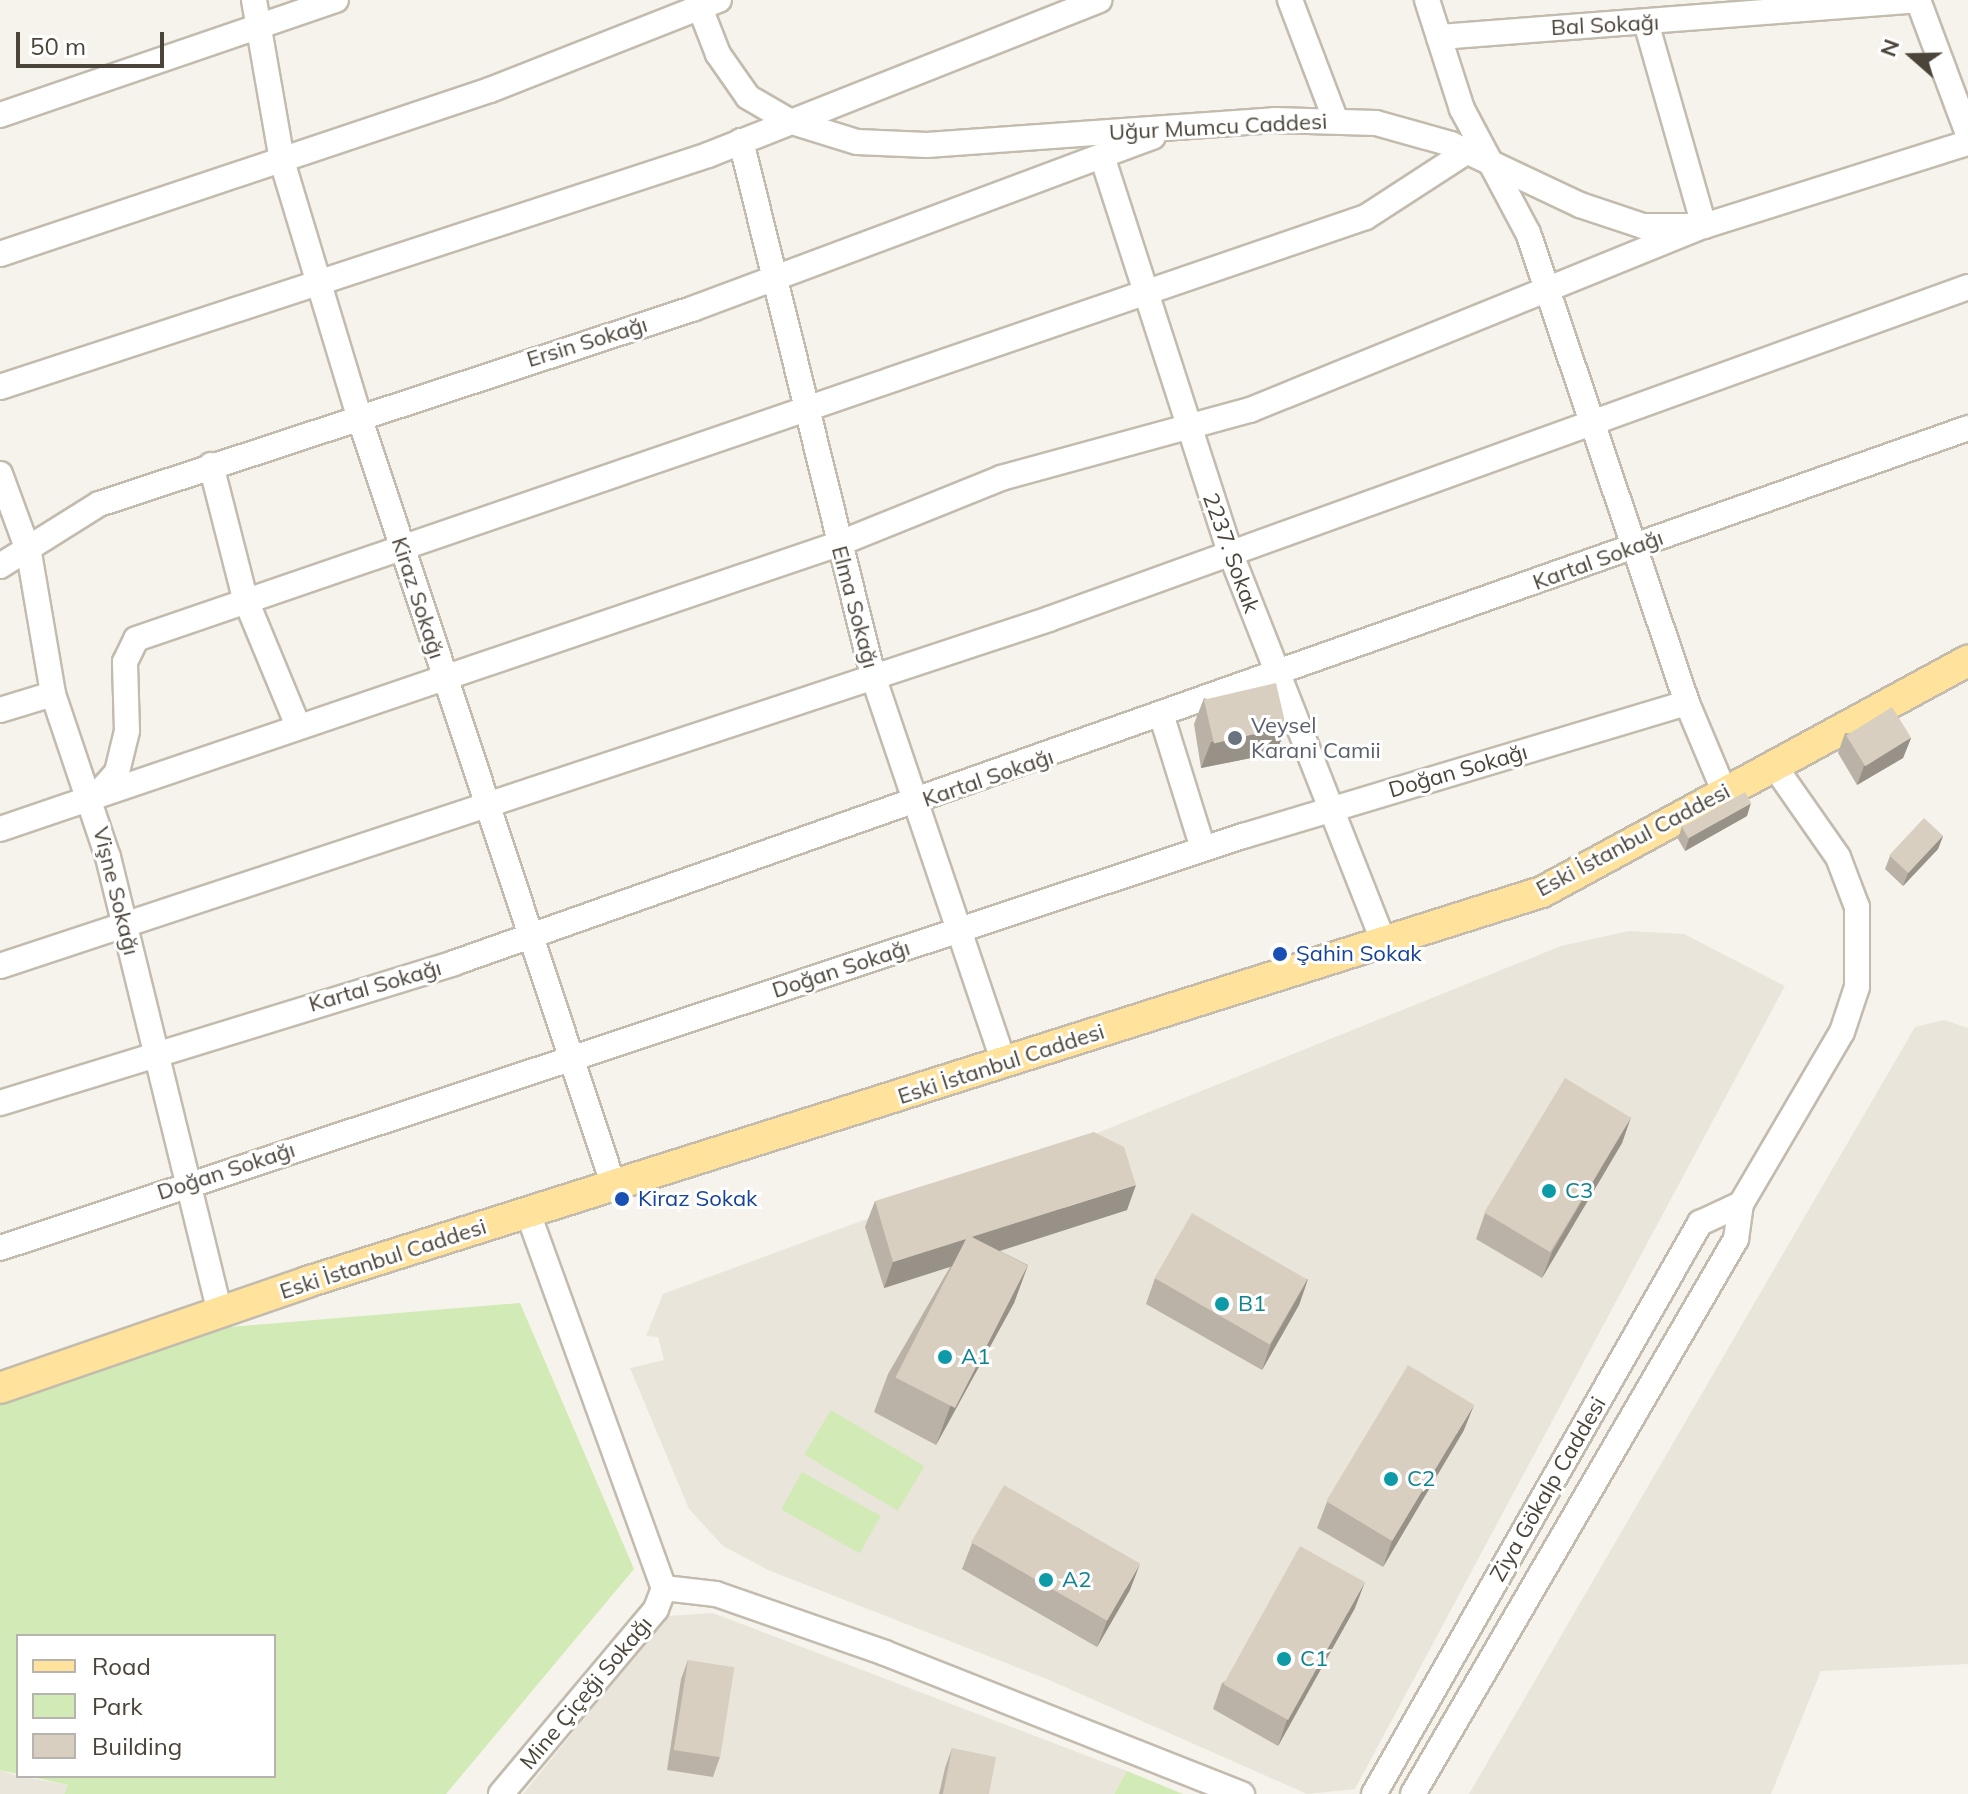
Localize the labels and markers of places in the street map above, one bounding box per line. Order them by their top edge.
place label: Veysel Karani Camii [1251,712,1381,764]
marker: Veysel Karani Camii [1226,729,1244,747]
place label: Şahin Sokak [1296,941,1422,967]
marker: Şahin Sokak [1271,945,1289,963]
place label: C3 [1565,1178,1593,1204]
marker: C3 [1540,1182,1558,1200]
place label: Kiraz Sokak [638,1186,757,1212]
marker: Kiraz Sokak [613,1190,631,1208]
place label: B1 [1238,1291,1266,1317]
marker: B1 [1213,1295,1231,1313]
place label: A1 [961,1344,990,1370]
marker: A1 [936,1348,954,1366]
place label: C2 [1407,1466,1435,1492]
marker: C2 [1382,1470,1400,1488]
place label: A2 [1062,1567,1091,1593]
marker: A2 [1037,1571,1055,1589]
place label: C1 [1300,1646,1328,1672]
marker: C1 [1275,1650,1293,1668]

